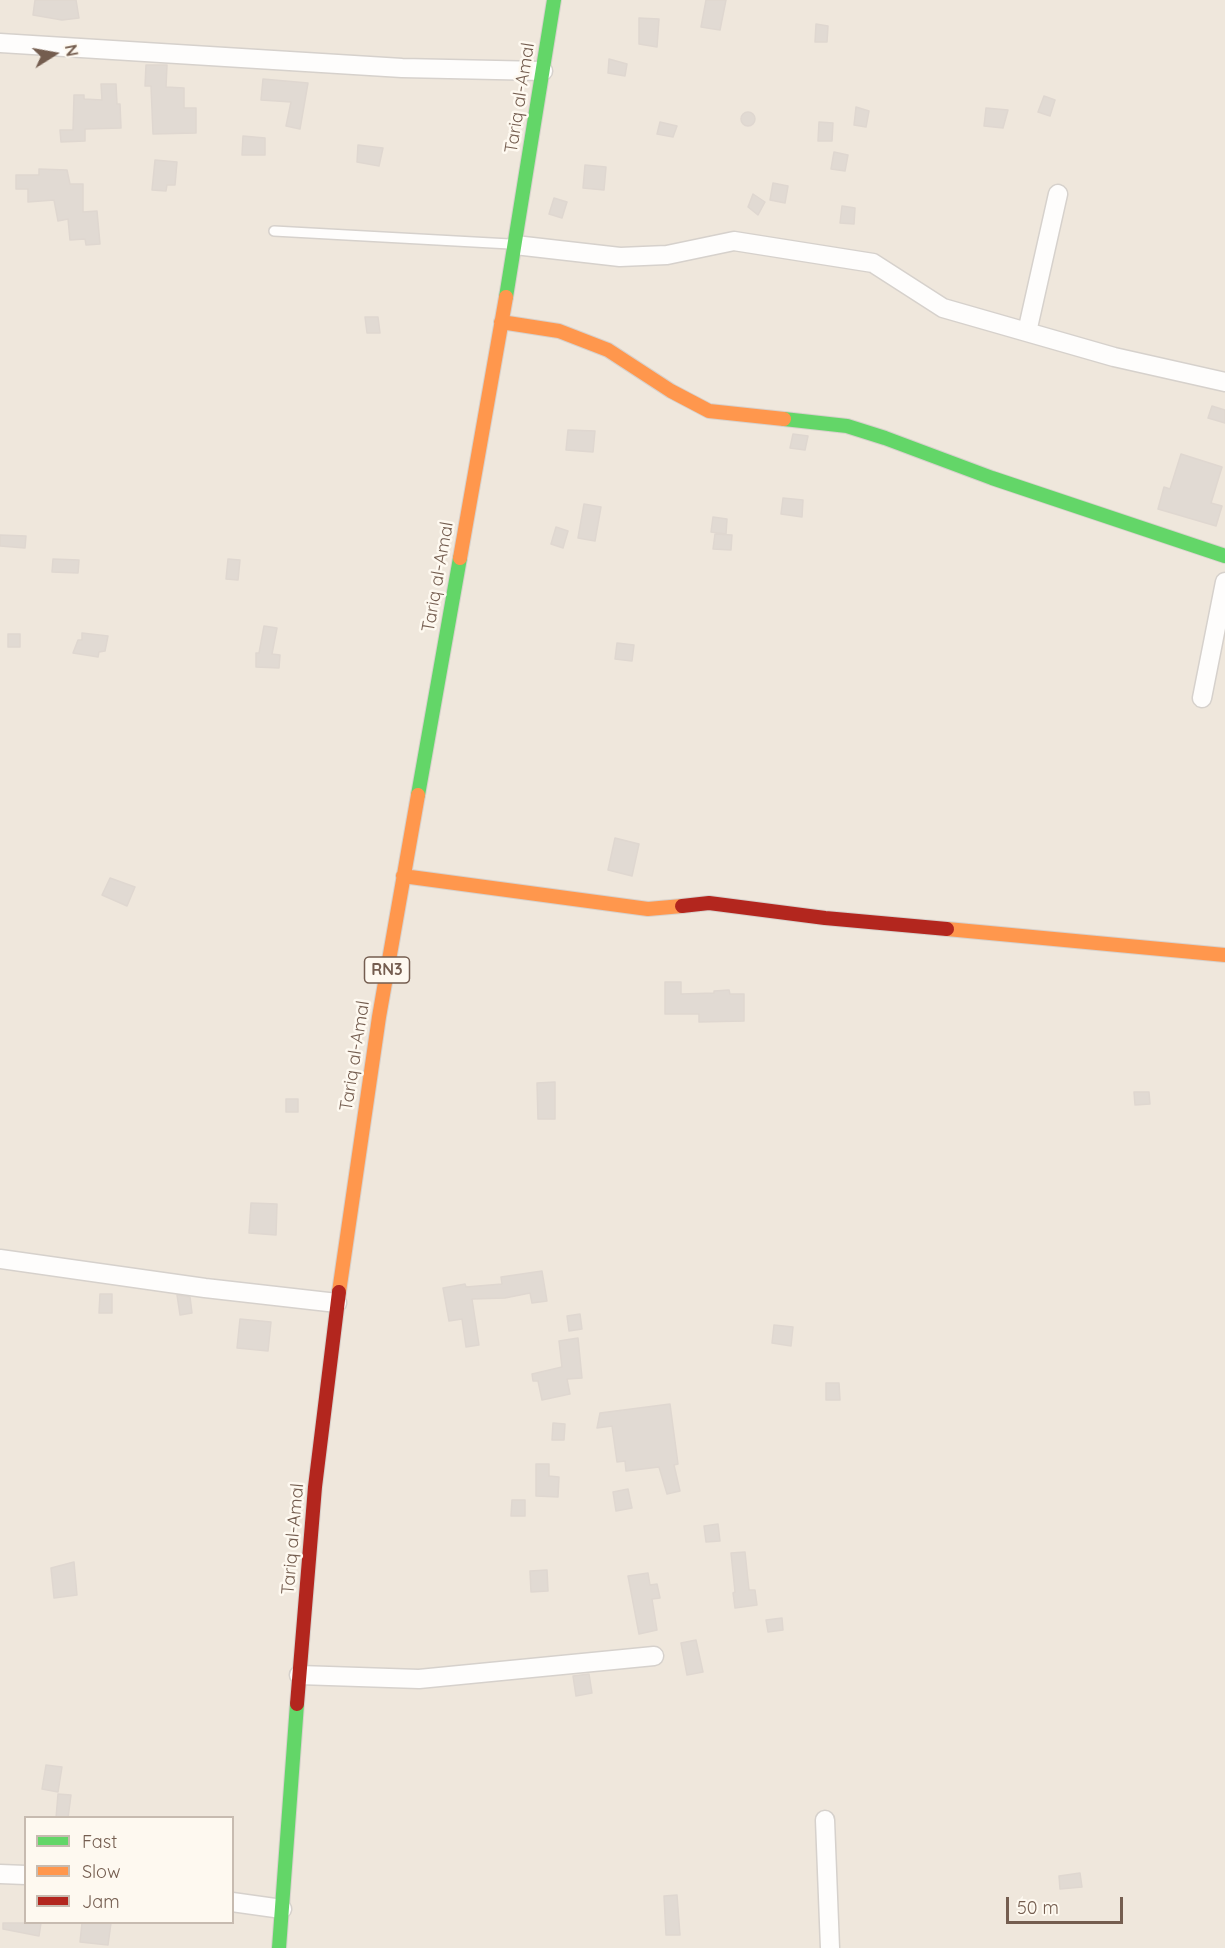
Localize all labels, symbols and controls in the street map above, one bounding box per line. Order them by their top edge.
north arrow [24,24,84,84]
street label: Tariq al-Amal [501,41,539,155]
text: N [61,43,83,58]
street label: Tariq al-Amal [418,520,458,634]
road number: RN3 [364,957,410,983]
street label: Tariq al-Amal [336,999,374,1113]
street label: Tariq al-Amal [277,1482,309,1596]
legend [24,1816,234,1924]
text: Fast [82,1830,117,1853]
text: Slow [82,1860,120,1883]
scale bar [1009,1885,1126,1923]
text: Jam [82,1890,120,1913]
text: 50 m [1017,1896,1059,1919]

